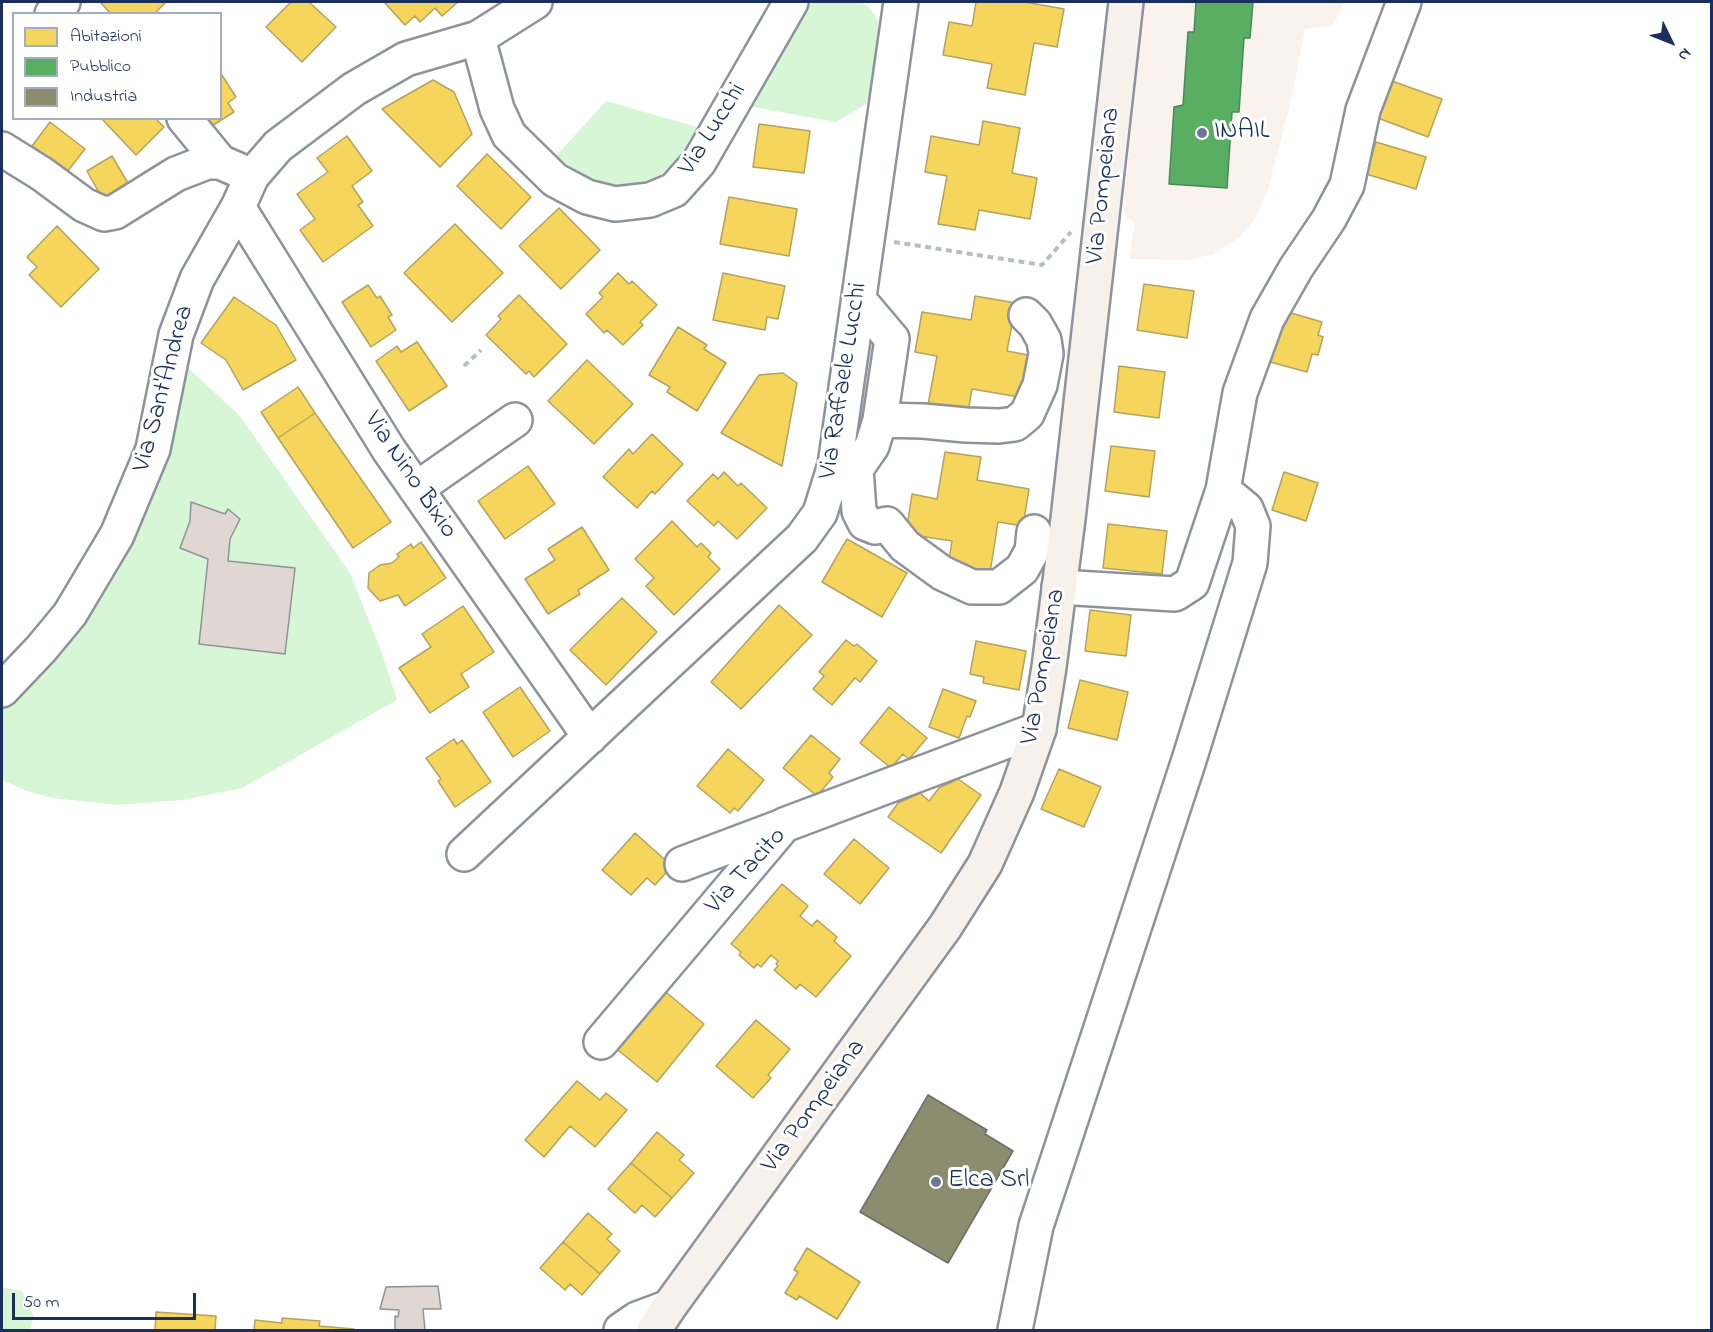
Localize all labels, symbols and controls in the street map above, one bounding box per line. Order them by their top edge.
legend [12,12,222,120]
north arrow [1641,12,1701,72]
text: Abitazioni [70,24,142,50]
text: N [1672,42,1697,66]
text: Pubblico [70,54,131,80]
street label: Via Lucchi [673,78,755,182]
text: Industria [70,84,137,110]
street label: Via Pompeiana [1081,106,1129,266]
place label: INAIL [1214,117,1269,149]
marker: INAIL [1195,126,1209,140]
street label: Via Raffaele Lucchi [814,281,876,481]
street label: Via Sant'Andrea [128,302,202,476]
street label: Via Nino Bixio [355,407,463,545]
street label: Via Pompeiana [1016,587,1074,747]
street label: Via Tacito [700,822,794,922]
street label: Via Pompeiana [756,1034,874,1180]
place label: Elca Srl [948,1166,1029,1198]
marker: Elca Srl [929,1175,943,1189]
scale bar [15,1281,200,1319]
text: 50 m [23,1290,60,1316]

